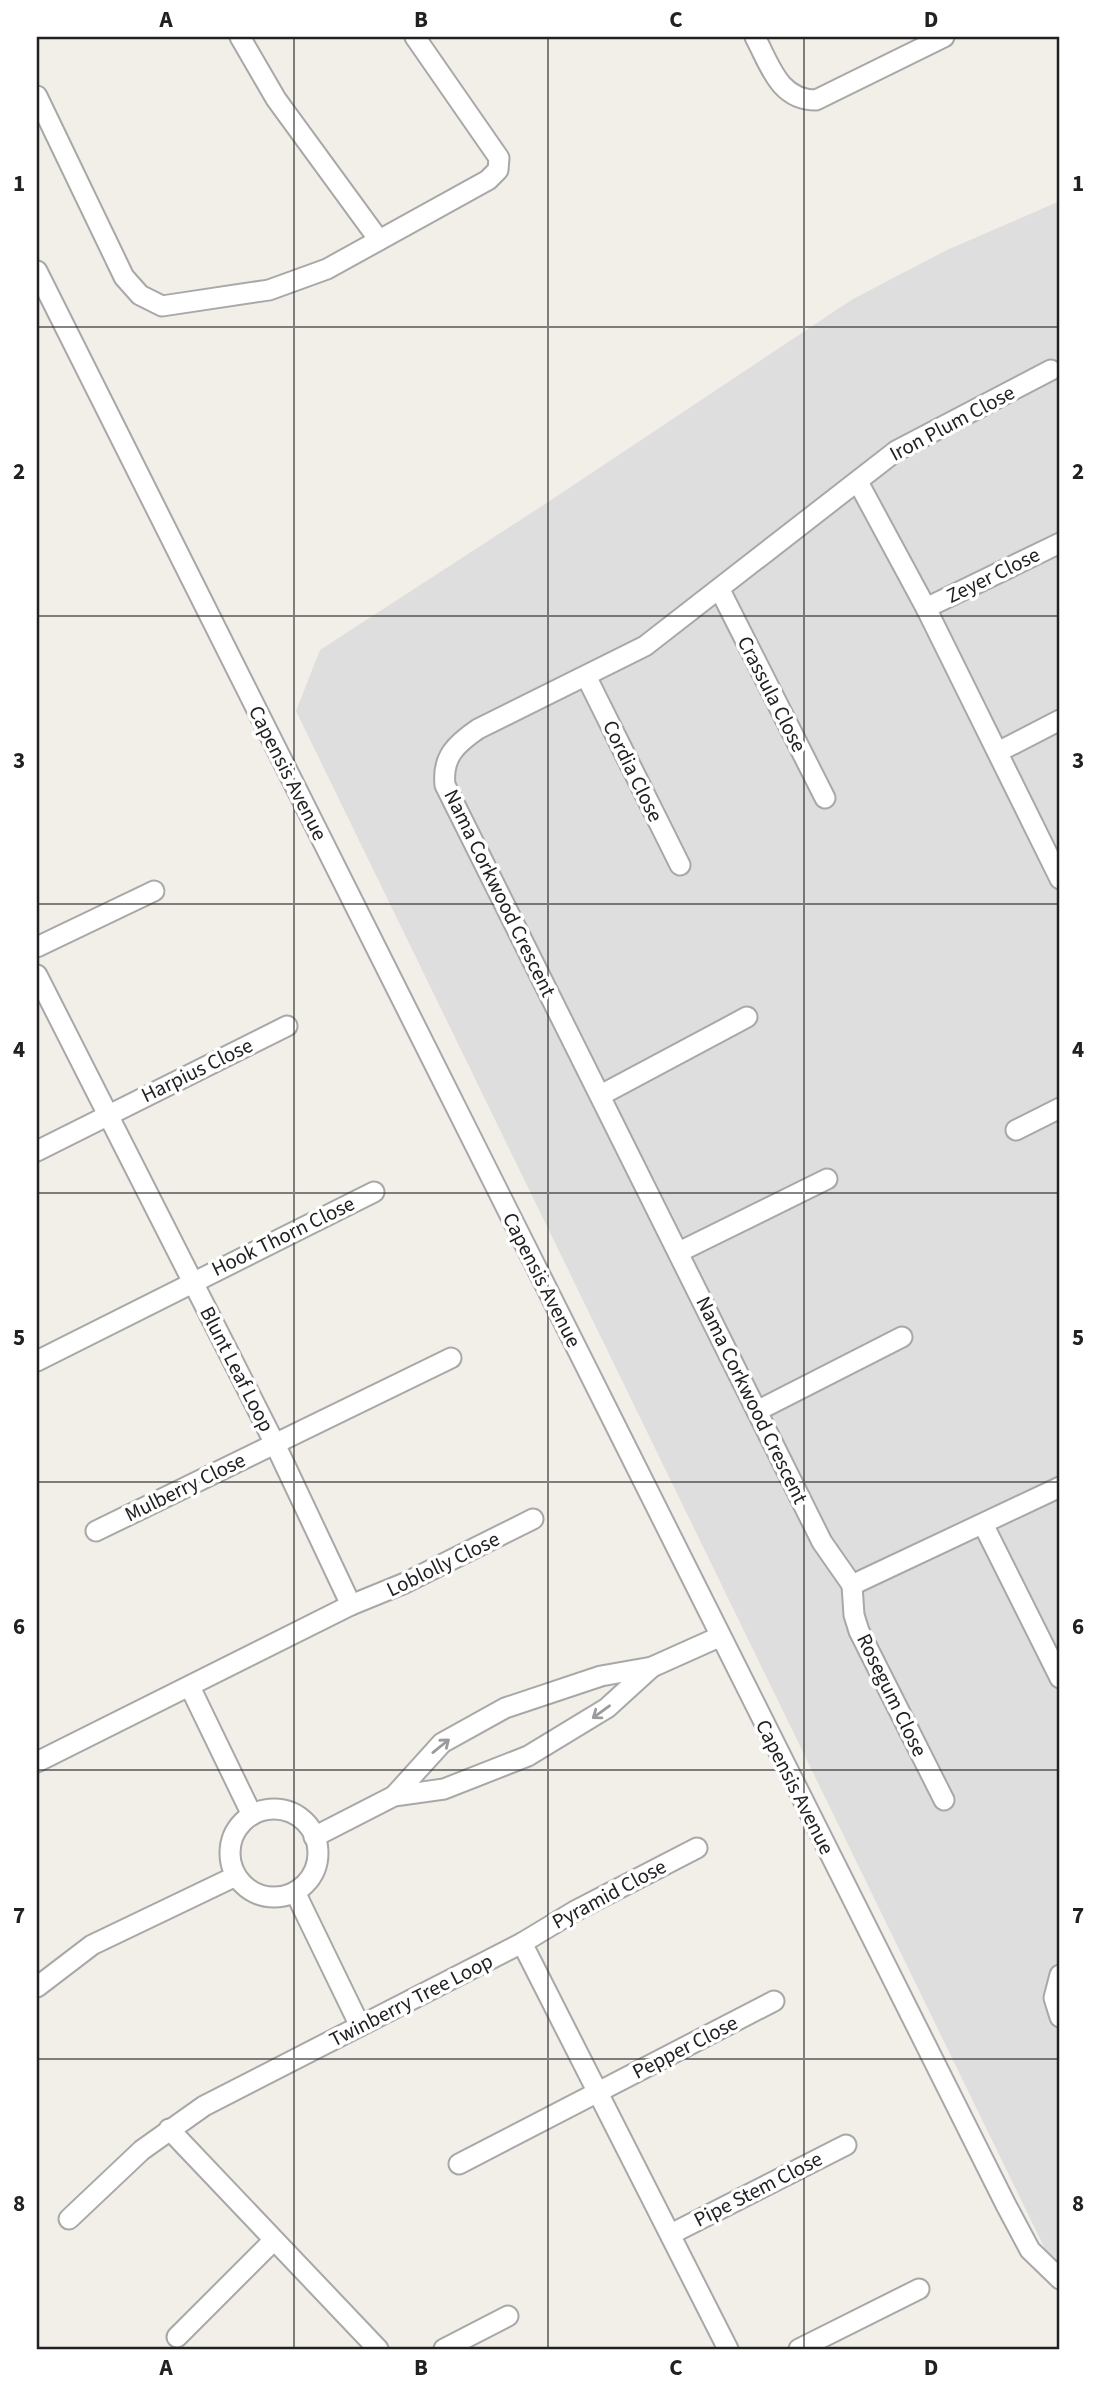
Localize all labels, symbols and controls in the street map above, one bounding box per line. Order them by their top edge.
text: A [158,3,173,36]
text: B [414,3,428,36]
text: C [669,3,683,36]
text: D [924,3,938,36]
text: 1 [13,167,25,200]
text: 1 [1072,167,1084,200]
street label: Iron Plum Close [884,377,1020,469]
text: 2 [13,455,25,488]
text: 2 [1072,455,1084,488]
street label: Zeyer Close [941,539,1045,611]
street label: Crassula Close [730,631,814,757]
street label: Capensis Avenue [241,700,335,846]
street label: Cordia Close [595,715,671,827]
text: 3 [13,744,25,777]
text: 3 [1072,744,1084,777]
street label: Nama Corkwood Crescent [437,784,563,1002]
street label: Harpius Close [136,1030,258,1110]
text: 4 [13,1033,25,1066]
text: 4 [1072,1033,1084,1066]
street label: Hook Thorn Close [206,1188,360,1284]
street label: Capensis Avenue [495,1207,589,1353]
street label: Nama Corkwood Crescent [689,1291,815,1509]
street label: Blunt Leaf Loop [192,1301,282,1437]
text: 5 [13,1321,25,1354]
text: 5 [1072,1321,1084,1354]
street label: Mulberry Close [120,1445,250,1529]
street label: Loblolly Close [381,1524,505,1604]
text: 6 [13,1610,25,1643]
text: 6 [1072,1610,1084,1643]
street label: Rosegum Close [849,1628,935,1762]
one-way arrow [592,1705,611,1719]
street label: Capensis Avenue [748,1714,842,1860]
one-way arrow [431,1738,449,1754]
street label: Pyramid Close [547,1851,671,1937]
text: 7 [13,1899,25,1932]
text: 7 [1072,1899,1084,1932]
street label: Twinberry Tree Loop [324,1946,498,2054]
street label: Pepper Close [627,2008,743,2086]
street label: Pipe Stem Close [688,2144,828,2234]
text: 8 [13,2187,25,2220]
text: 8 [1072,2187,1084,2220]
text: A [158,2351,173,2384]
text: B [414,2351,428,2384]
text: C [669,2351,683,2384]
text: D [924,2351,938,2384]

